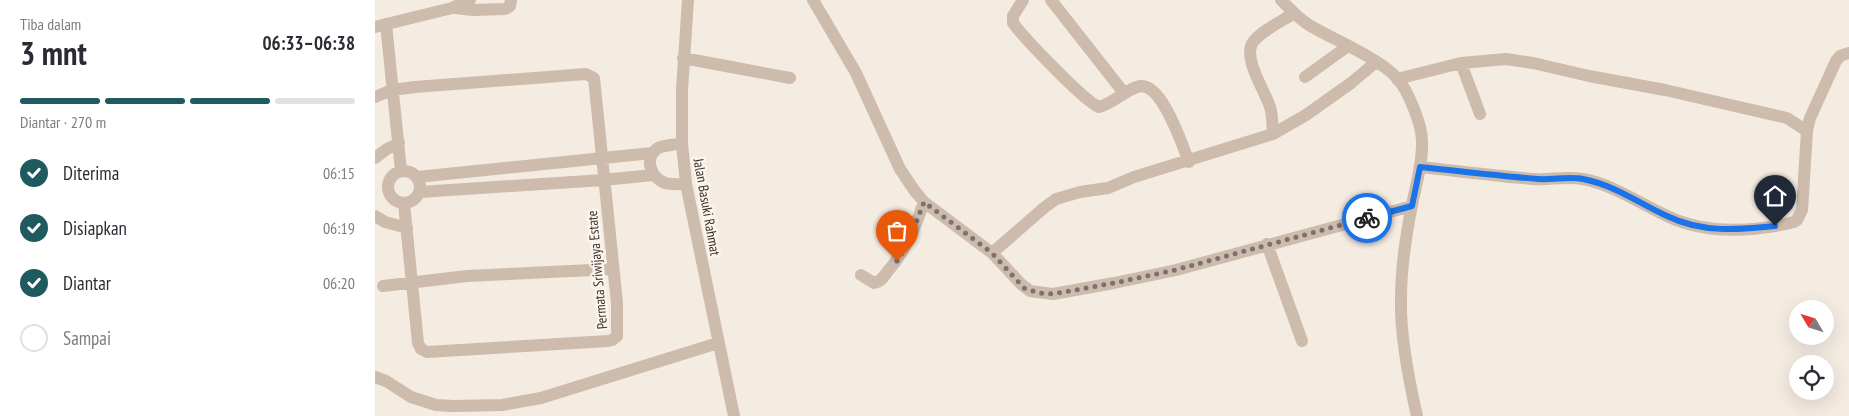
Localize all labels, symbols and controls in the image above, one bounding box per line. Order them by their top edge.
text: Tiba dalam [20,14,81,34]
text: 06:33–06:38 [262,31,355,55]
text: 3 mnt [20,32,87,74]
text: Diantar · 270 m [20,112,106,132]
street label: Jalan Basuki Rahmat [689,156,724,257]
icon: check [20,159,48,187]
text: Diterima [63,161,119,185]
text: 06:15 [323,163,355,183]
pin [1754,175,1796,226]
icon: home [1761,182,1789,210]
courier [1342,193,1392,243]
icon: bike [1353,204,1381,232]
street label: Permata Sriwijaya Estate [583,210,611,330]
pin [876,210,918,261]
icon: check [20,214,48,242]
text: Disiapkan [63,216,127,240]
icon: bag [883,217,911,245]
text: 06:19 [323,218,355,238]
icon: check [20,269,48,297]
text: Diantar [63,271,111,295]
text: 06:20 [323,273,355,293]
north arrow [1789,300,1834,345]
map controls [1789,300,1834,400]
text: Sampai [63,326,111,350]
button: locate [1789,355,1834,400]

